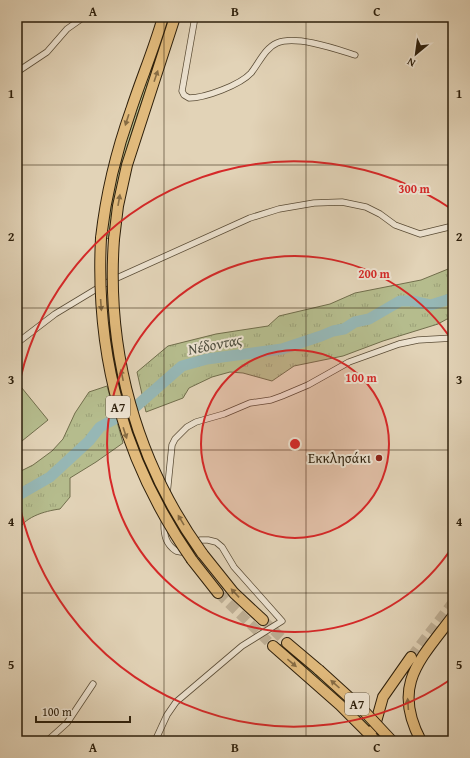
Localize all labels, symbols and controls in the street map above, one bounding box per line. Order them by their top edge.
text: A [89,2,98,21]
text: B [231,2,239,21]
text: C [373,2,381,21]
north arrow [396,34,436,74]
text: N [403,54,418,72]
one-way arrow [153,70,159,82]
text: 1 [8,84,14,103]
text: 1 [456,84,462,103]
one-way arrow [124,114,130,126]
text: 300 m [398,180,431,197]
one-way arrow [116,194,122,206]
text: 2 [8,227,15,246]
text: 2 [456,227,463,246]
text: 200 m [358,265,391,282]
one-way arrow [98,299,104,312]
water label: Νέδoντας [186,328,245,360]
one-way arrow [119,368,125,381]
text: 100 m [345,369,378,386]
text: 3 [8,370,14,389]
text: 3 [456,370,462,389]
road number: Α7 [106,396,130,418]
one-way arrow [123,427,129,439]
centre of rings [288,437,302,451]
place label: Εκκλησάκι [308,448,372,468]
marker: Εκκλησάκι [374,453,384,463]
text: 4 [8,512,15,531]
text: 4 [456,512,463,531]
one-way arrow [177,514,184,526]
one-way arrow [230,588,240,598]
text: 5 [8,655,15,674]
text: 5 [456,655,463,674]
one-way arrow [286,658,297,667]
one-way arrow [330,680,339,689]
road number: Α7 [345,693,369,715]
scale bar [36,698,130,724]
one-way arrow [405,698,412,711]
text: 100 m [42,703,72,720]
text: A [89,738,98,757]
text: B [231,738,239,757]
text: C [373,738,381,757]

